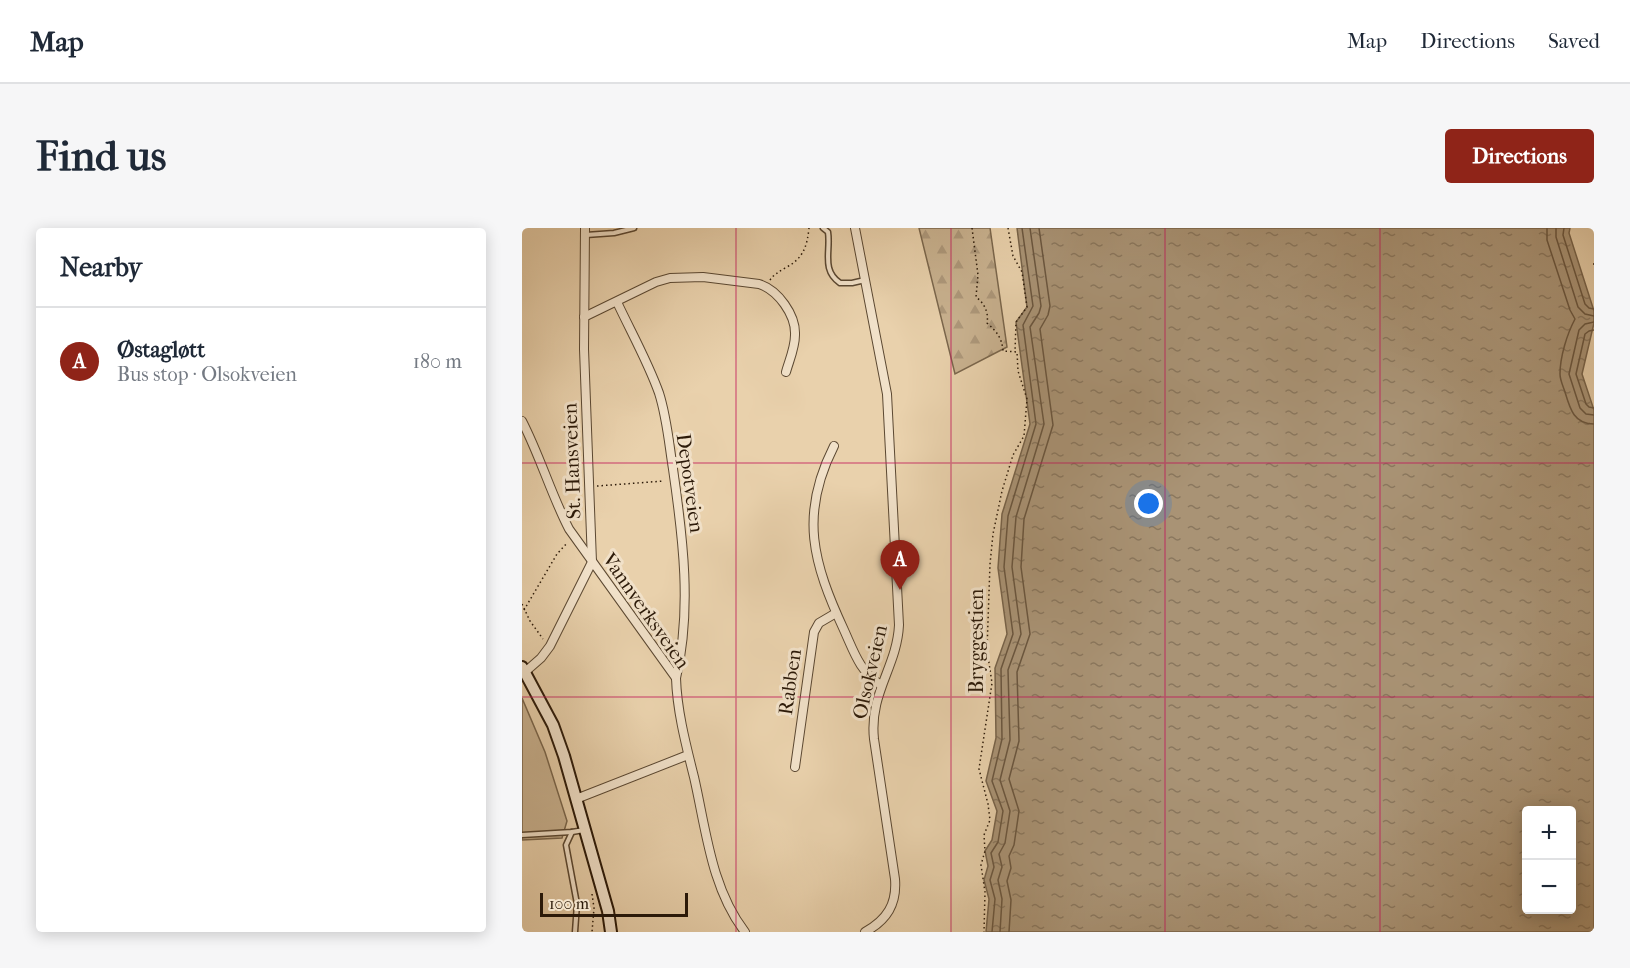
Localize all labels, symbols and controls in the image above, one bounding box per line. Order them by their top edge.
text: Map [30,25,84,58]
text: Map [1347,29,1387,53]
text: Directions [1420,29,1515,53]
text: Saved [1548,29,1600,53]
button: Directions [1445,129,1594,183]
text: Find us [36,132,166,181]
text: Nearby [60,252,142,283]
text: Østagløtt [117,337,205,363]
text: A [73,350,86,373]
text: 180 m [413,350,462,373]
text: Bus stop · Olsokveien [117,363,297,386]
street label: St. Hansveien [558,402,586,520]
street label: Depotveien [672,432,708,534]
your location [1134,489,1163,518]
pin: A [880,540,920,590]
street label: Vannverksveien [597,548,695,674]
street label: Bryggestien [965,588,988,693]
street label: Olsokveien [848,622,892,721]
street label: Rabben [774,647,806,717]
map controls [1522,806,1576,914]
button: + [1522,806,1576,860]
button: − [1522,860,1576,914]
scale bar [540,890,688,918]
text: 100 m [549,894,589,913]

